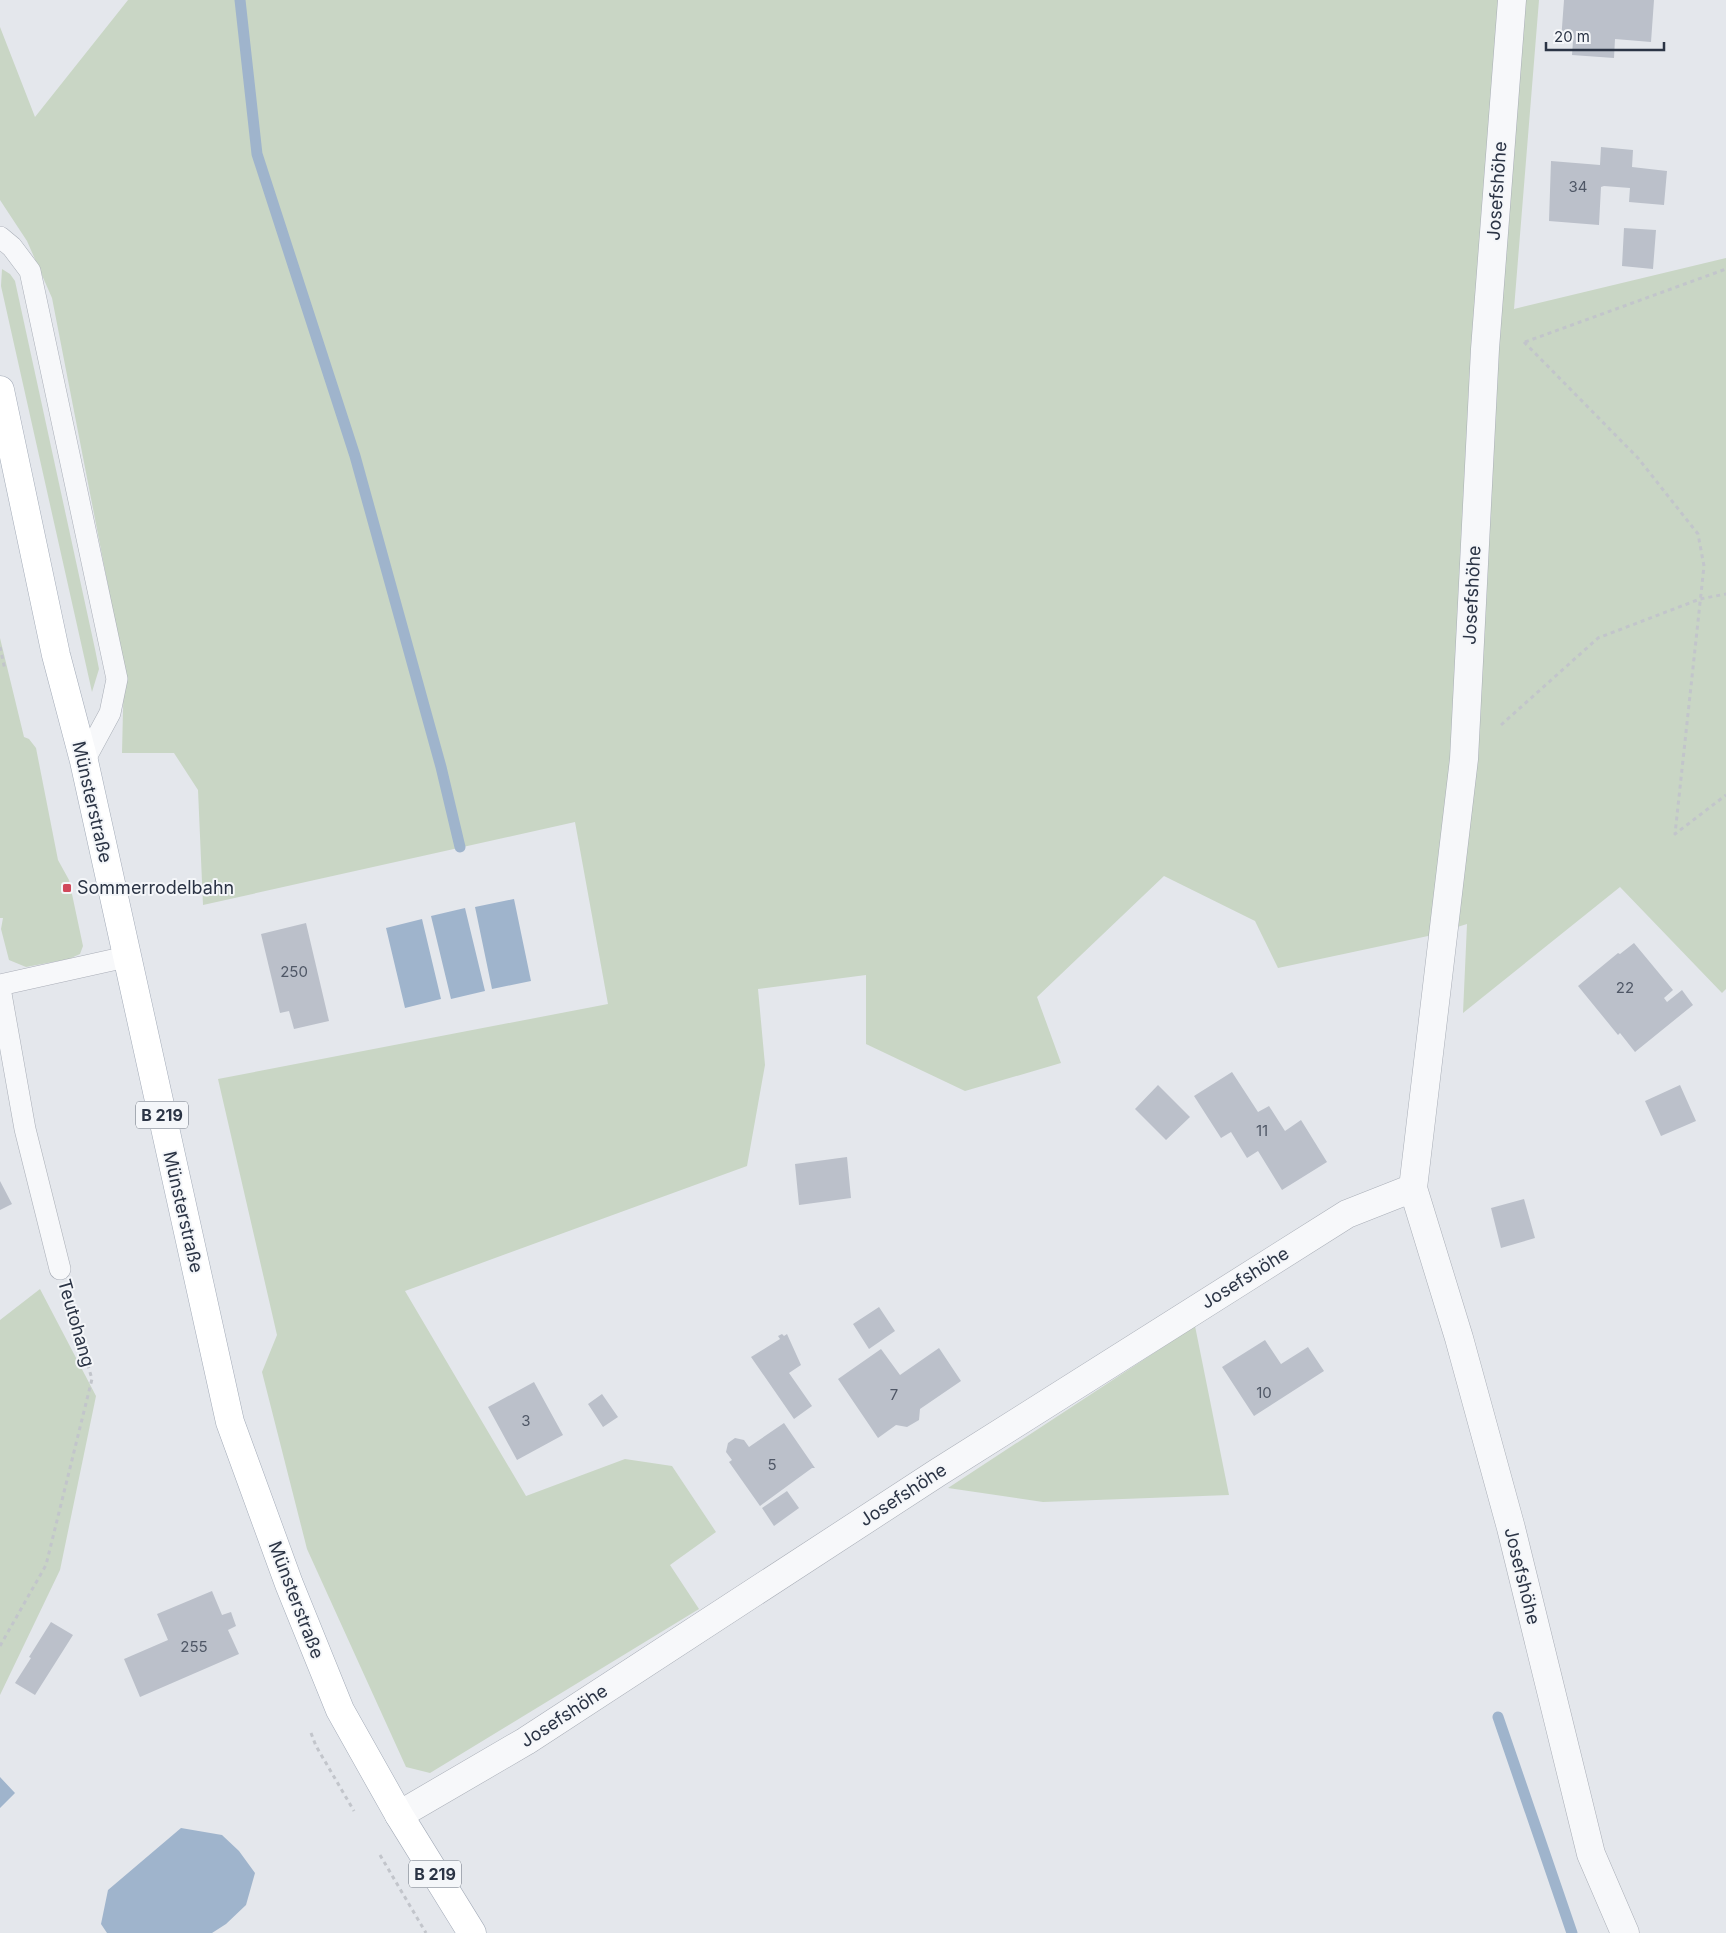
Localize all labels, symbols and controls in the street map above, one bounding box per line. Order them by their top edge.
scale bar [1546,20,1664,52]
text: 20 m [1554,27,1590,46]
street label: Josefshöhe [1483,141,1510,241]
house number: 34 [1569,177,1587,196]
street label: Josefshöhe [1458,545,1485,645]
street label: Münsterstraße [68,739,117,865]
place label: Sommerrodelbahn [77,877,234,898]
marker: Sommerrodelbahn [61,882,73,894]
house number: 250 [280,962,308,981]
house number: 22 [1616,978,1634,997]
road number: B 219 [136,1102,188,1128]
house number: 11 [1256,1121,1268,1140]
street label: Münsterstraße [159,1149,208,1275]
street label: Josefshöhe [1197,1242,1292,1313]
street label: Teutohang [54,1277,99,1369]
house number: 10 [1256,1383,1272,1402]
house number: 7 [890,1385,898,1404]
house number: 3 [521,1411,531,1430]
house number: 5 [767,1455,777,1474]
street label: Josefshöhe [855,1459,950,1530]
street label: Josefshöhe [1500,1525,1545,1627]
street label: Münsterstraße [264,1538,328,1661]
house number: 255 [180,1637,208,1656]
street label: Josefshöhe [516,1680,611,1751]
road number: B 219 [409,1860,461,1888]

